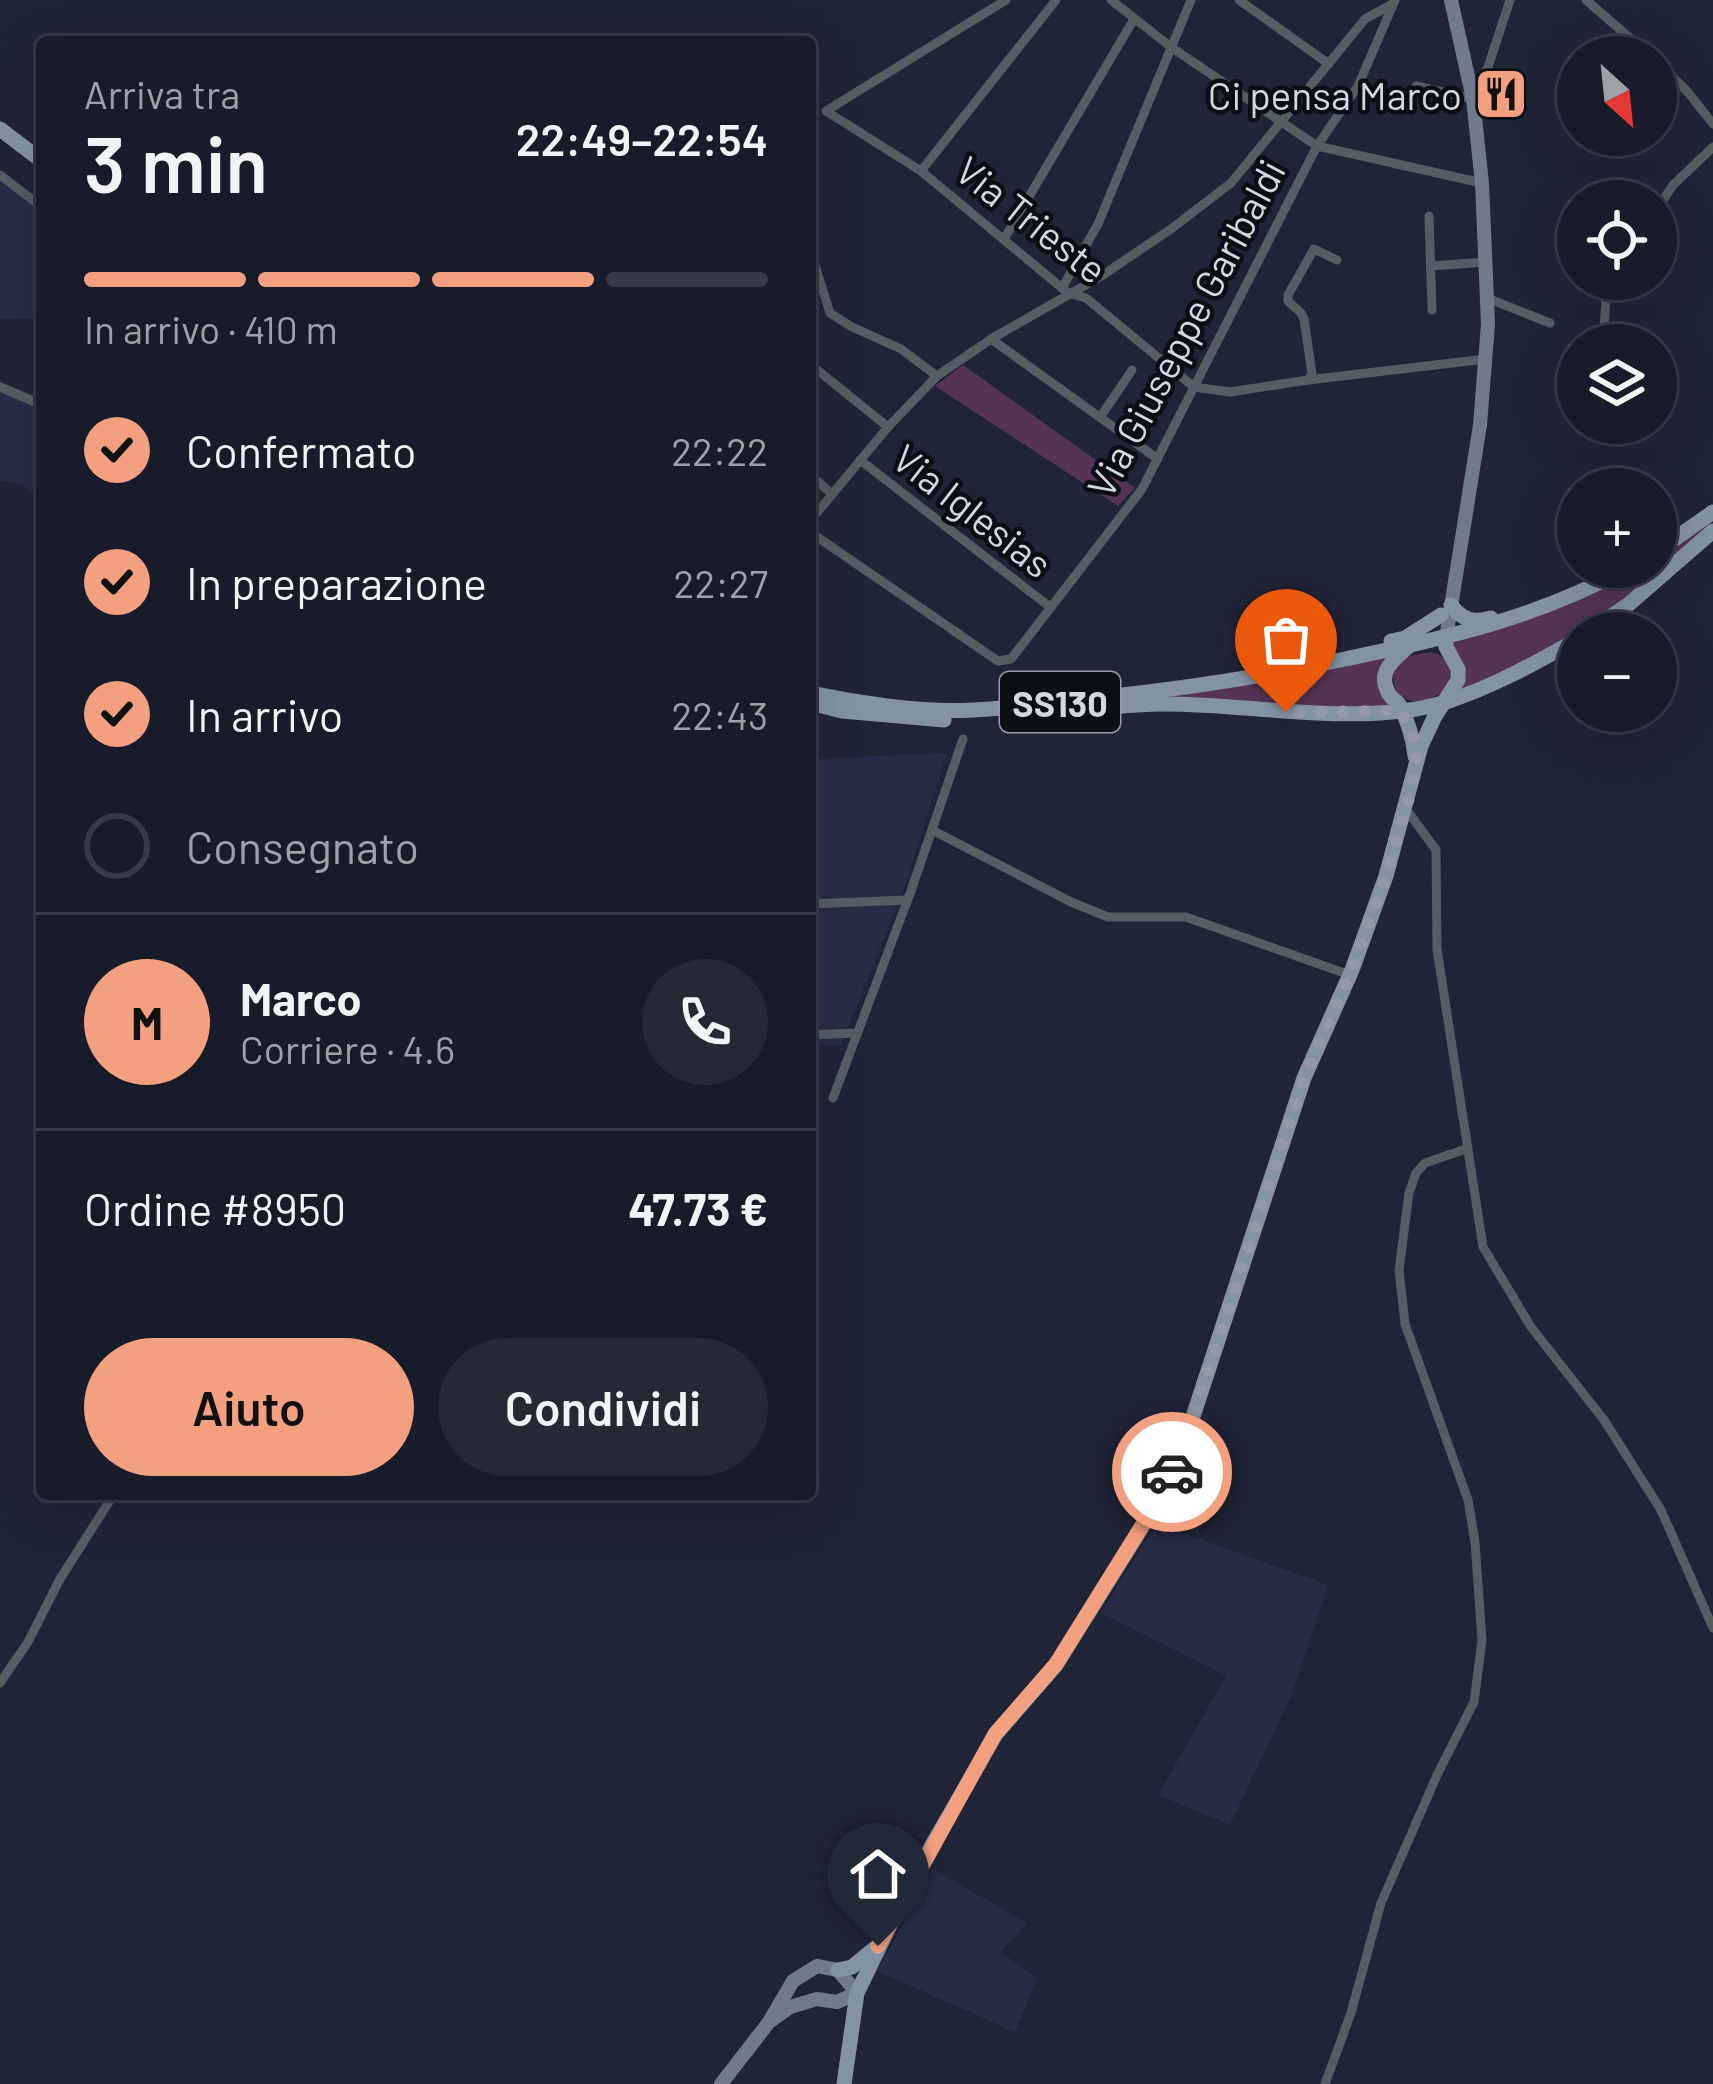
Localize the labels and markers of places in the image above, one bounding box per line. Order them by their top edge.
restaurant icon: Ci pensa Marco [1473,66,1529,122]
place label: Ci pensa Marco [1208,71,1462,118]
pin [1235,589,1337,712]
pin [827,1823,929,1946]

